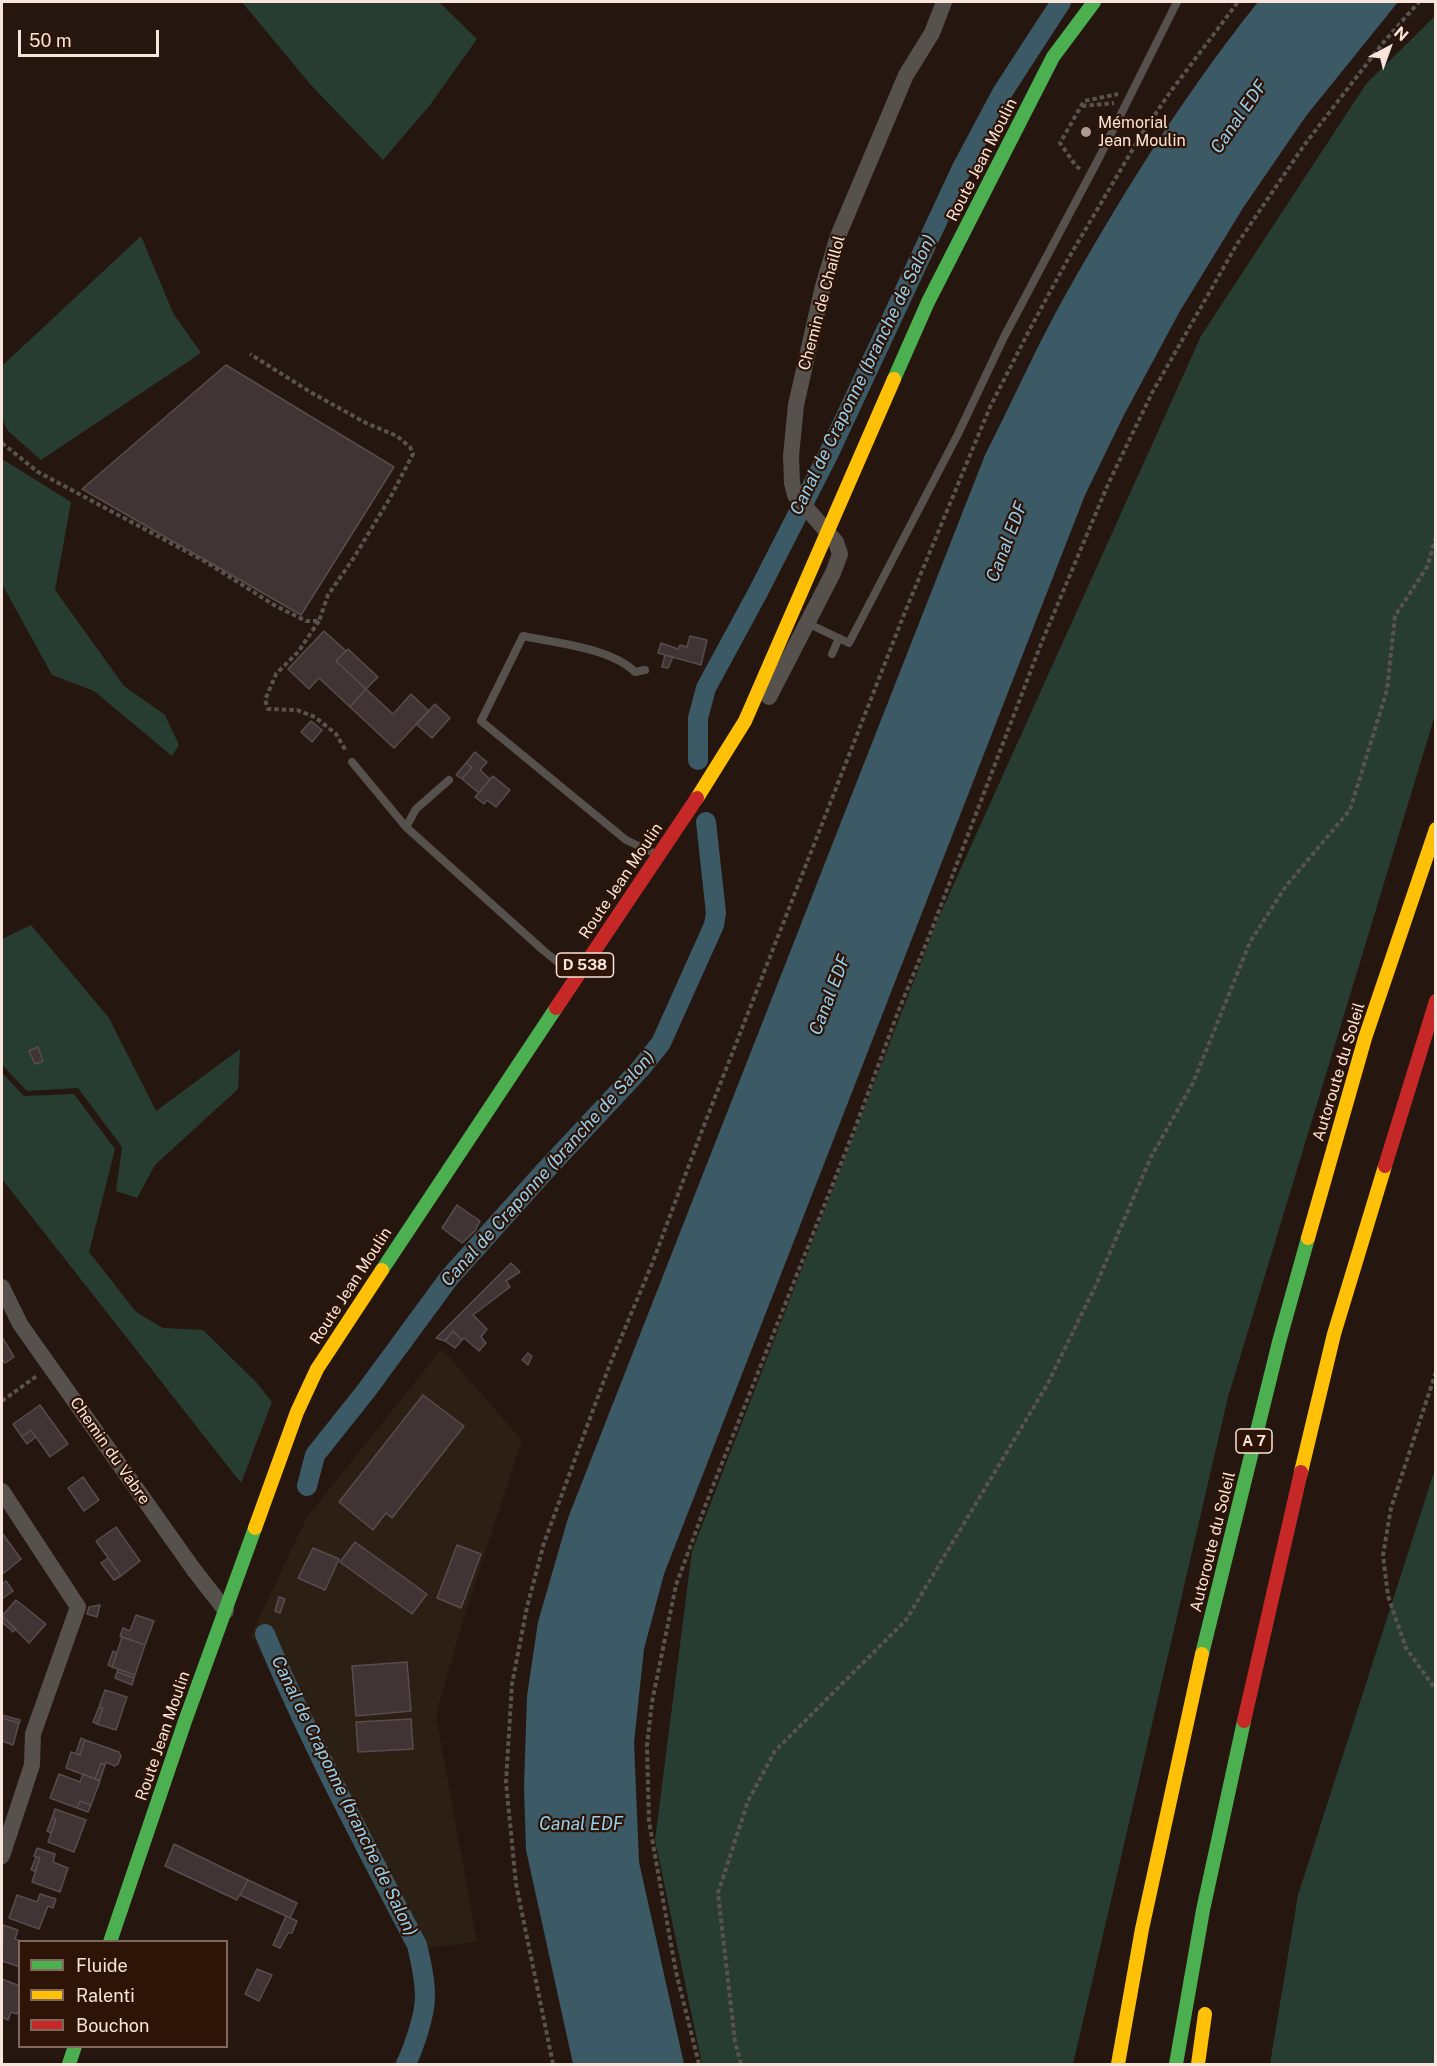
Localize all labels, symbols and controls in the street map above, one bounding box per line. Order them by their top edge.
scale bar [21,18,162,56]
north arrow [1359,18,1419,78]
text: N [1390,23,1412,45]
text: 50 m [29,30,72,51]
water label: Canal EDF [1206,76,1272,158]
street label: Route Jean Moulin [943,95,1021,225]
place label: Mémorial Jean Moulin [1098,113,1186,151]
marker: Mémorial Jean Moulin [1079,125,1093,139]
water label: Canal de Craponne (branche de Salon) [786,231,940,519]
street label: Chemin de Chaillol [795,233,849,373]
water label: Canal EDF [982,499,1032,585]
street label: Route Jean Moulin [575,819,667,943]
water label: Canal EDF [805,952,855,1038]
road number: D 538 [556,953,614,977]
street label: Autoroute du Soleil [1309,1000,1369,1144]
water label: Canal de Craponne (branche de Salon) [437,1047,659,1291]
street label: Route Jean Moulin [306,1224,396,1348]
street label: Chemin du Vabre [66,1394,154,1508]
road number: A 7 [1236,1429,1272,1453]
street label: Autoroute du Soleil [1186,1470,1240,1614]
water label: Canal de Craponne (branche de Salon) [267,1652,421,1940]
street label: Route Jean Moulin [132,1669,194,1803]
water label: Canal EDF [539,1813,623,1835]
legend [18,1940,228,2048]
text: Fluide [76,1955,128,1976]
text: Ralenti [76,1985,135,2006]
text: Bouchon [76,2015,149,2036]

